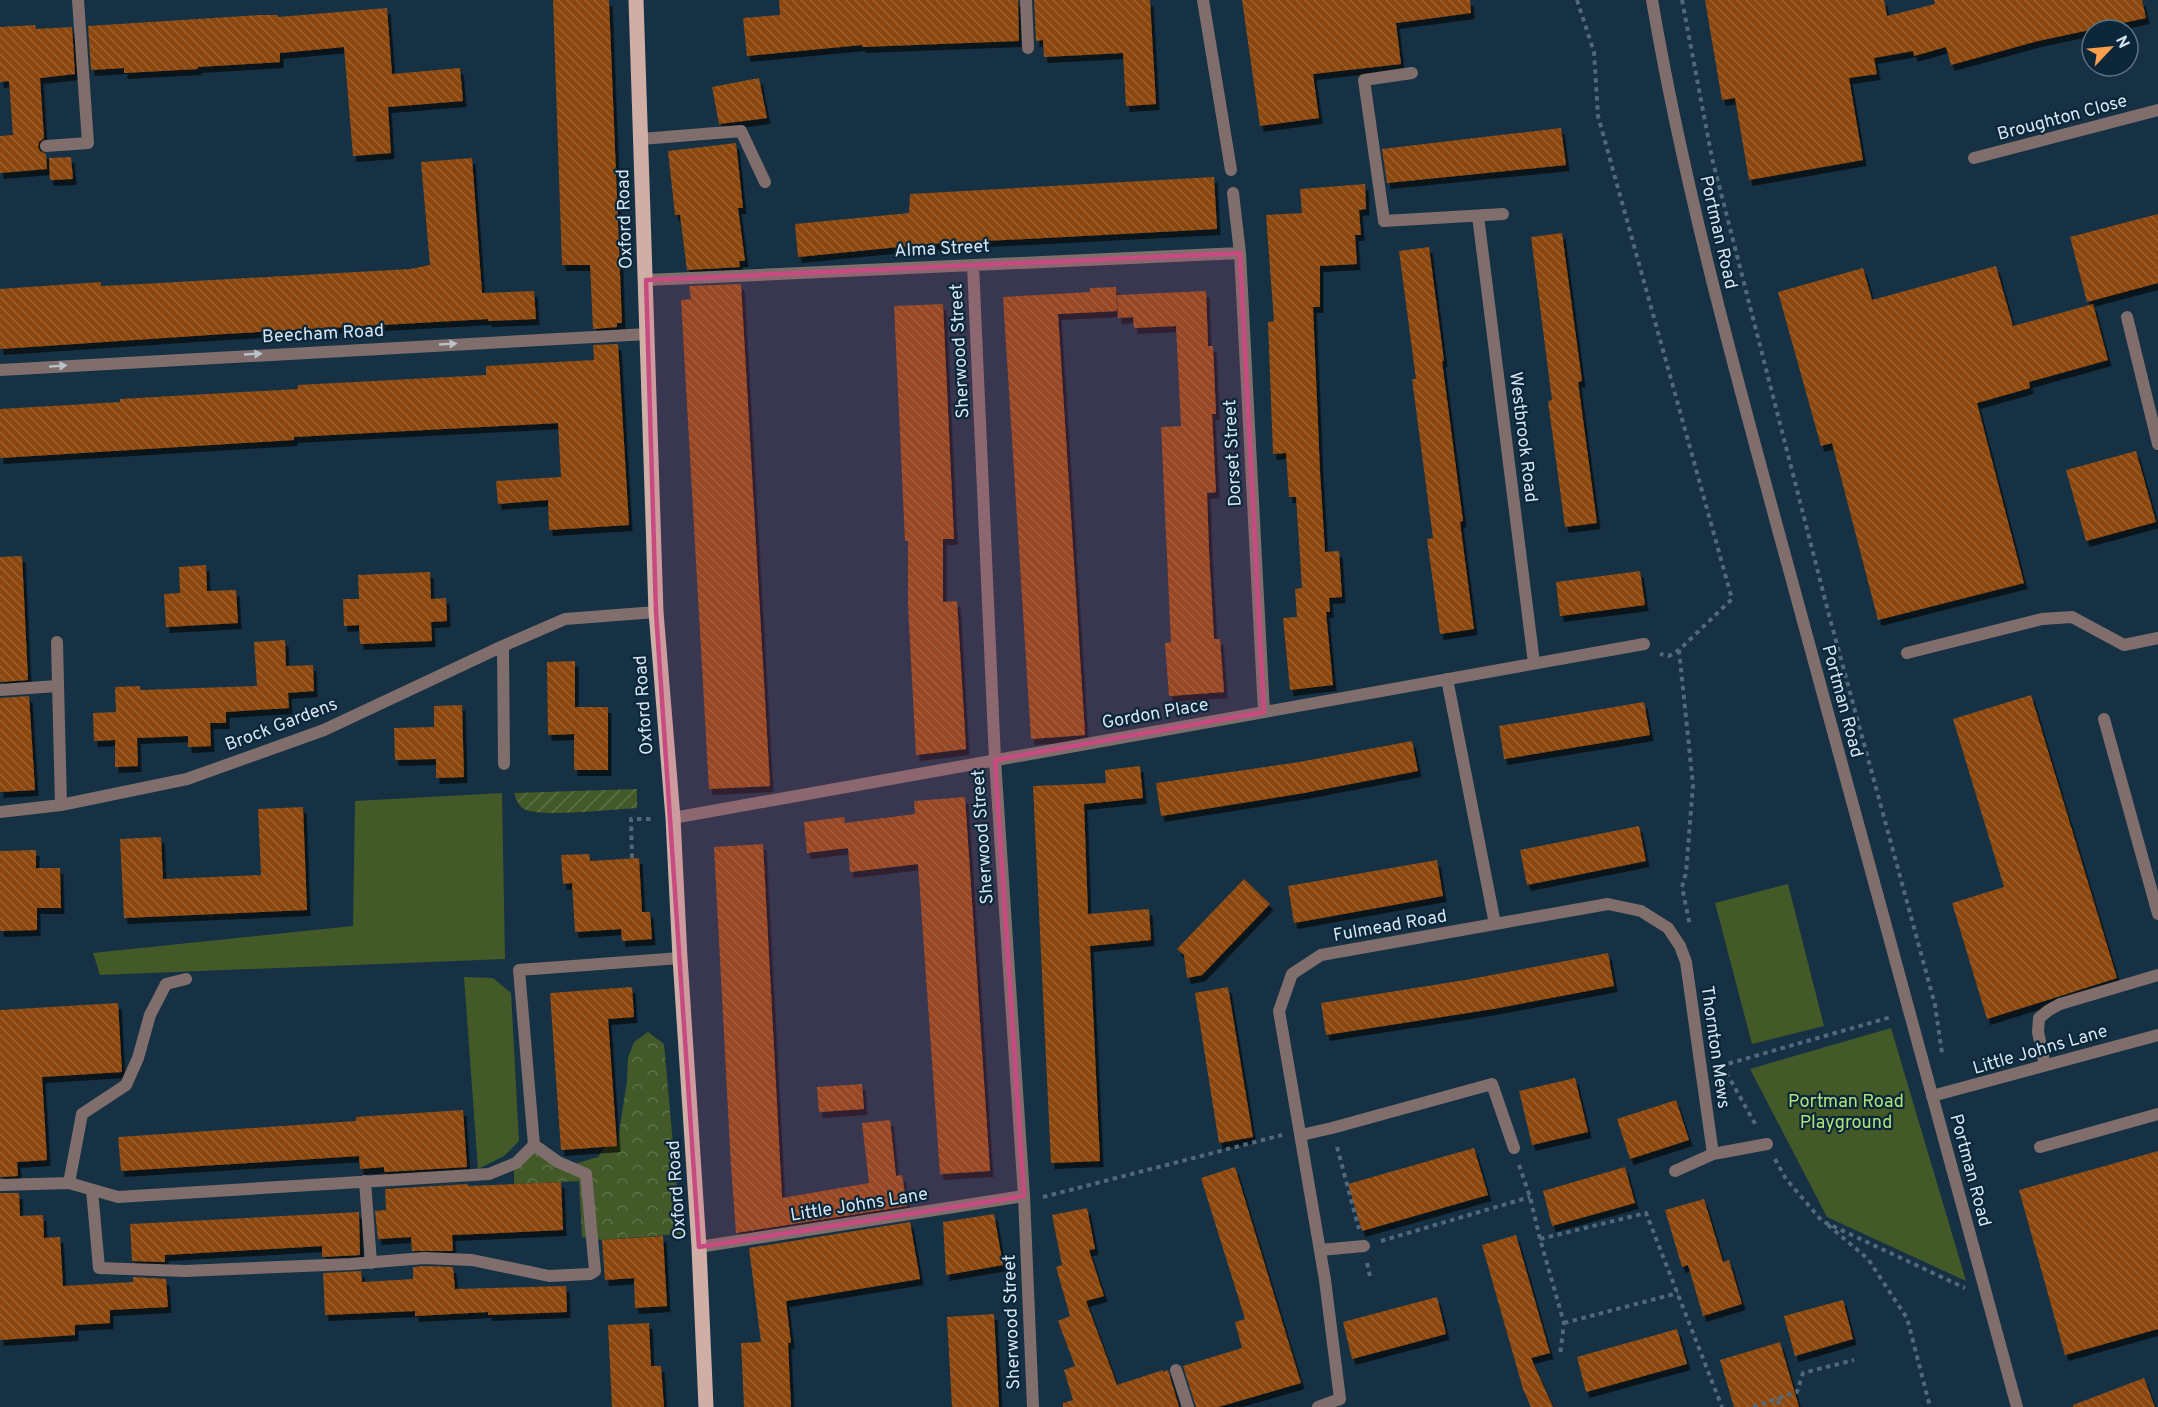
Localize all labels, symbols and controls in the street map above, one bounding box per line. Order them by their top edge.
north arrow [2080,18,2140,78]
text: N [2110,33,2133,52]
street label: Broughton Close [1995,90,2130,147]
street label: Oxford Road [612,169,639,269]
street label: Portman Road [1693,173,1742,291]
street label: Alma Street [894,236,990,263]
street label: Sherwood Street [945,283,976,419]
street label: Beecham Road [262,320,385,349]
one-way arrow [438,339,457,349]
one-way arrow [244,350,263,359]
one-way arrow [49,362,68,371]
street label: Westbrook Road [1503,371,1542,504]
street label: Dorset Street [1219,399,1248,507]
street label: Portman Road [1815,642,1868,760]
street label: Oxford Road [630,654,659,755]
street label: Brock Gardens [222,693,341,757]
street label: Gordon Place [1100,694,1210,735]
street label: Sherwood Street [967,769,1000,905]
street label: Fulmead Road [1332,905,1449,948]
street label: Thornton Mews [1695,984,1735,1110]
street label: Little Johns Lane [1970,1020,2110,1081]
park label: Portman Road Playground [1788,1091,1904,1135]
street label: Portman Road [1943,1111,1996,1229]
street label: Oxford Road [663,1139,692,1240]
street label: Little Johns Lane [789,1183,930,1228]
street label: Sherwood Street [999,1254,1026,1390]

